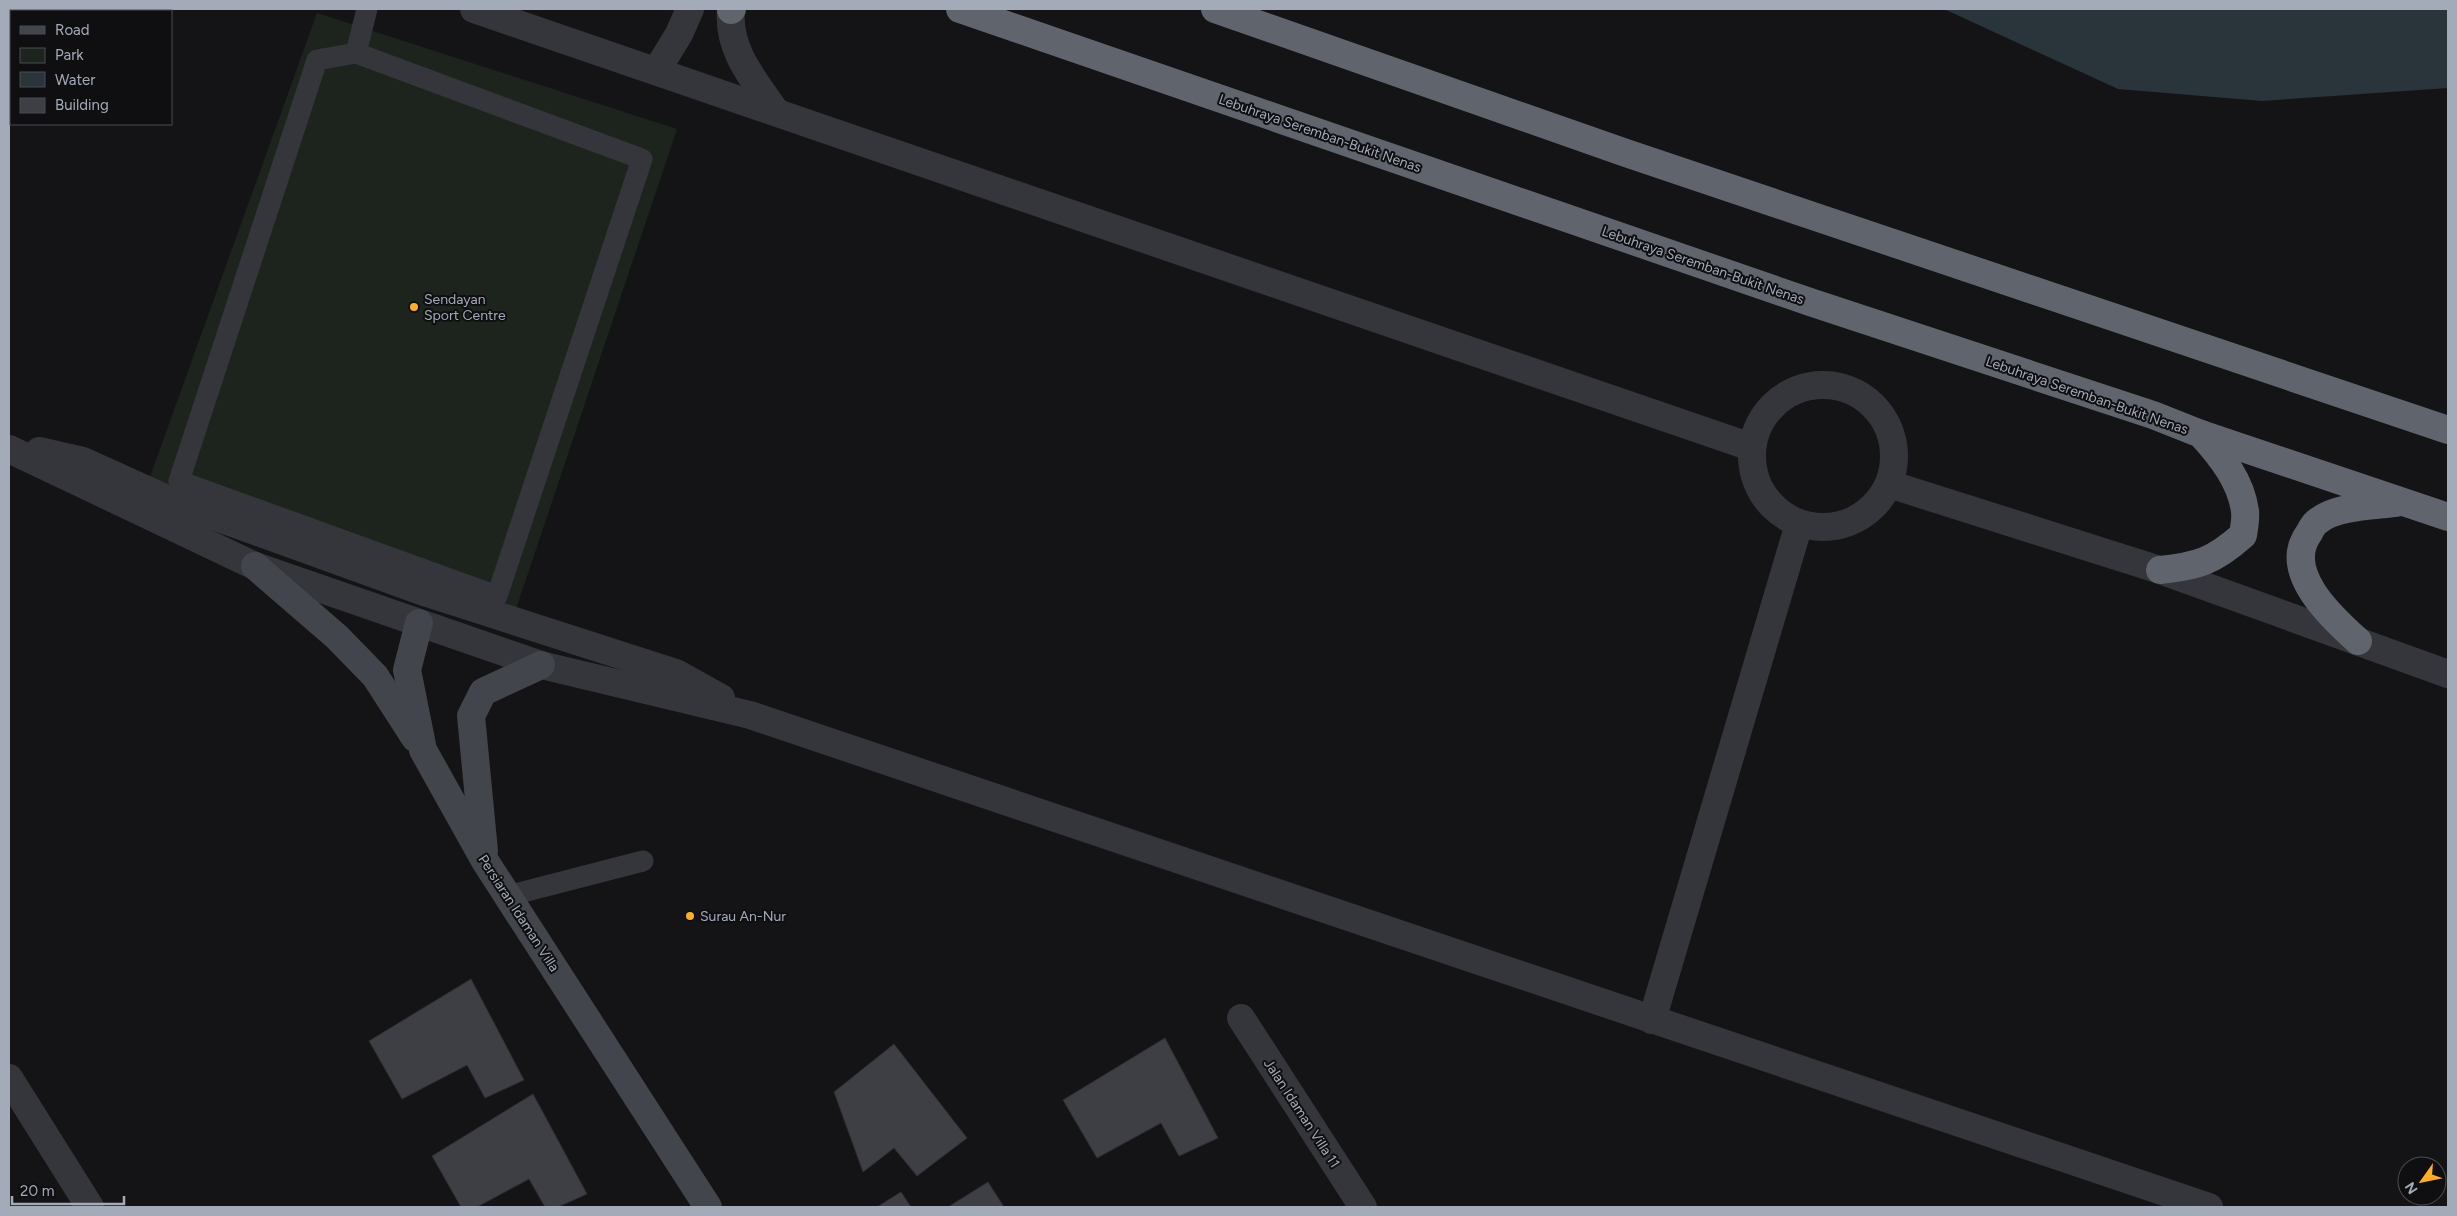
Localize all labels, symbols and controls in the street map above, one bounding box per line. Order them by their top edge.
legend [10,10,172,125]
text: Road [55,21,90,39]
text: Park [55,46,84,64]
text: Water [55,71,95,89]
street label: Lebuhraya Seremban-Bukit Nenas [1216,91,1423,176]
text: Building [55,96,109,114]
street label: Lebuhraya Seremban-Bukit Nenas [1599,223,1806,308]
place label: Sendayan Sport Centre [424,291,506,324]
marker: Sendayan Sport Centre [408,301,420,313]
street label: Lebuhraya Seremban-Bukit Nenas [1983,353,2190,438]
street label: Persiaran Idaman Villa [474,852,563,975]
place label: Surau An-Nur [700,908,786,925]
marker: Surau An-Nur [684,910,696,922]
street label: Jalan Idaman Villa 11 [1260,1056,1343,1171]
north arrow [2397,1156,2447,1206]
scale bar [12,1174,125,1206]
text: N [2401,1179,2422,1197]
text: 20 m [20,1182,54,1200]

